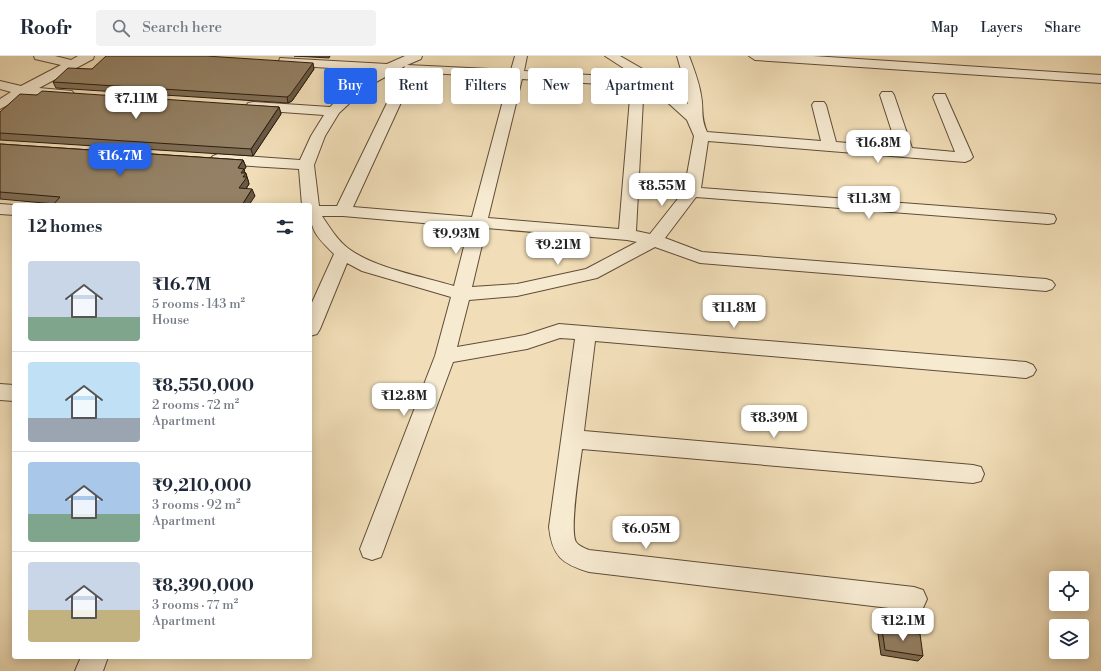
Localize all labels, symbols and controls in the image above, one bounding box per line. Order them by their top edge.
search box [96,10,376,46]
text: Roofr [20,16,72,40]
icon: search [110,17,132,39]
text: Search here [142,18,222,37]
text: Map [931,19,958,37]
text: Layers [980,19,1023,37]
text: Share [1045,19,1081,37]
chip: Buy [324,68,377,104]
chip: Rent [385,68,443,104]
chip: Filters [451,68,520,104]
chip: New [528,68,583,104]
chip: Apartment [591,68,688,104]
pin: ₹7.11M [103,86,169,120]
text: ₹7.11M [114,91,158,107]
pin: ₹16.8M [845,130,911,164]
text: ₹16.8M [855,135,901,151]
pin: ₹16.7M [87,143,153,177]
text: ₹16.7M [97,148,143,164]
pin: ₹8.55M [629,173,695,207]
text: ₹8.55M [638,178,686,194]
pin: ₹11.3M [836,186,902,220]
text: ₹11.3M [847,191,891,207]
text: 12 homes [28,216,102,238]
icon: filters [274,216,296,238]
pin: ₹9.93M [423,221,489,255]
text: ₹9.93M [432,226,480,242]
pin: ₹9.21M [525,232,591,266]
text: ₹9.21M [535,237,581,253]
text: ₹16.7M [152,274,211,296]
icon: home [60,277,108,325]
pin: ₹11.8M [701,295,767,329]
text: 5 rooms · 143 m² [152,296,245,312]
text: ₹11.8M [712,300,756,316]
text: House [152,312,189,328]
text: ₹8,550,000 [152,375,254,397]
icon: home [60,378,108,426]
pin: ₹12.8M [371,383,437,417]
text: ₹12.8M [381,388,427,404]
text: 2 rooms · 72 m² [152,397,239,413]
pin: ₹8.39M [741,405,807,439]
text: ₹8.39M [750,410,798,426]
text: Apartment [152,413,216,429]
text: ₹9,210,000 [152,475,251,497]
icon: home [60,478,108,526]
text: 3 rooms · 92 m² [152,497,240,513]
text: Apartment [152,513,216,529]
pin: ₹6.05M [613,516,679,550]
text: ₹6.05M [621,521,671,537]
map controls [1049,571,1089,659]
button: locate [1049,571,1089,611]
text: ₹8,390,000 [152,575,254,597]
icon: home [60,578,108,626]
text: 3 rooms · 77 m² [152,597,238,613]
pin: ₹12.1M [870,608,936,642]
text: Apartment [152,613,216,629]
text: ₹12.1M [881,613,925,629]
button: layers [1049,619,1089,659]

